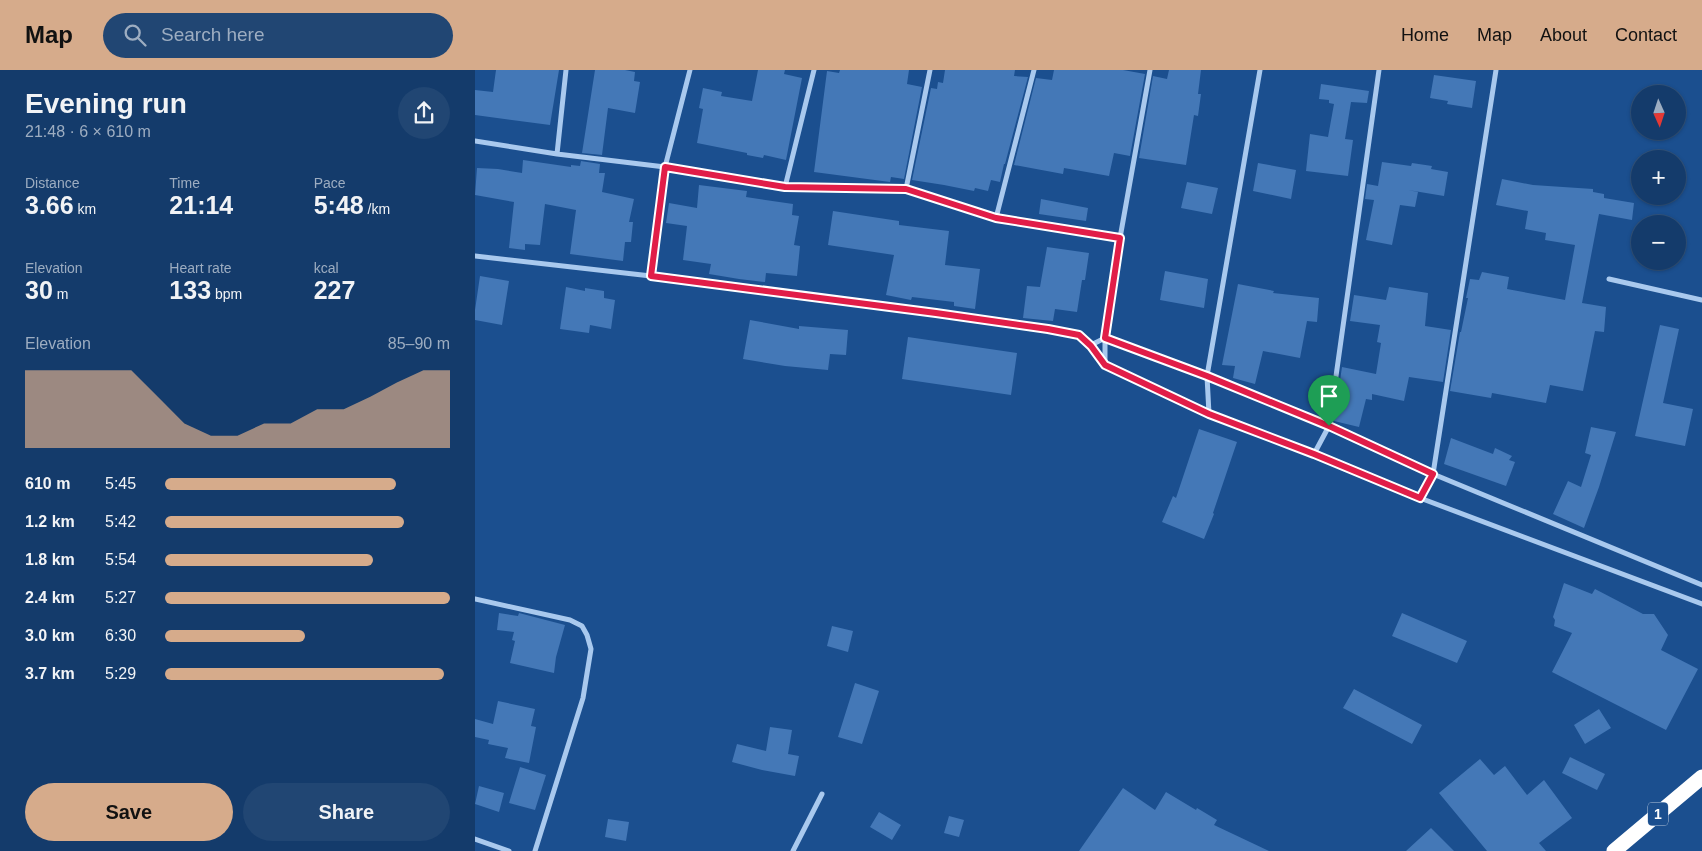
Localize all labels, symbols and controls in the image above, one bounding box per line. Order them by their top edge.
search box [103,13,453,58]
text: Map [25,21,73,48]
icon: search [121,21,149,49]
text: Search here [161,24,265,45]
text: Home [1401,25,1449,45]
text: Map [1477,25,1512,45]
text: About [1540,25,1587,45]
text: Contact [1615,25,1677,45]
north arrow [1631,85,1686,140]
map controls [1631,85,1686,270]
button: share [398,87,450,139]
text: Evening run [25,88,187,119]
text: 21:48 · 6 × 610 m [25,123,151,140]
button: + [1631,150,1686,205]
text: Distance [25,175,79,191]
text: Time [169,175,200,191]
text: Pace [314,175,346,191]
text: 3.66 [25,191,74,219]
text: 21:14 [169,191,233,219]
text: 5:48 [314,191,364,219]
text: km [74,201,96,217]
text: /km [364,201,390,217]
button: − [1631,215,1686,270]
text: Elevation [25,260,83,276]
text: Heart rate [169,260,232,276]
text: kcal [314,260,339,276]
text: 30 [25,276,53,304]
text: 133 [169,276,211,304]
text: 227 [314,276,355,304]
text: m [53,286,68,302]
text: bpm [211,286,242,302]
text: Elevation [25,335,91,352]
text: 85–90 m [388,335,450,352]
pin [1308,375,1350,426]
icon: arrive [1315,382,1343,410]
text: 610 m [25,475,70,492]
text: 5:45 [105,475,136,492]
text: 1.2 km [25,513,75,530]
text: 5:42 [105,513,136,530]
text: 1.8 km [25,551,75,568]
text: 5:54 [105,551,136,568]
text: 2.4 km [25,589,75,606]
text: 5:27 [105,589,136,606]
text: 3.0 km [25,627,75,644]
text: 6:30 [105,627,136,644]
text: 3.7 km [25,665,75,682]
text: 5:29 [105,665,136,682]
button: Save [25,783,233,841]
button: Share [243,783,450,841]
road number: 1 [1648,802,1668,826]

